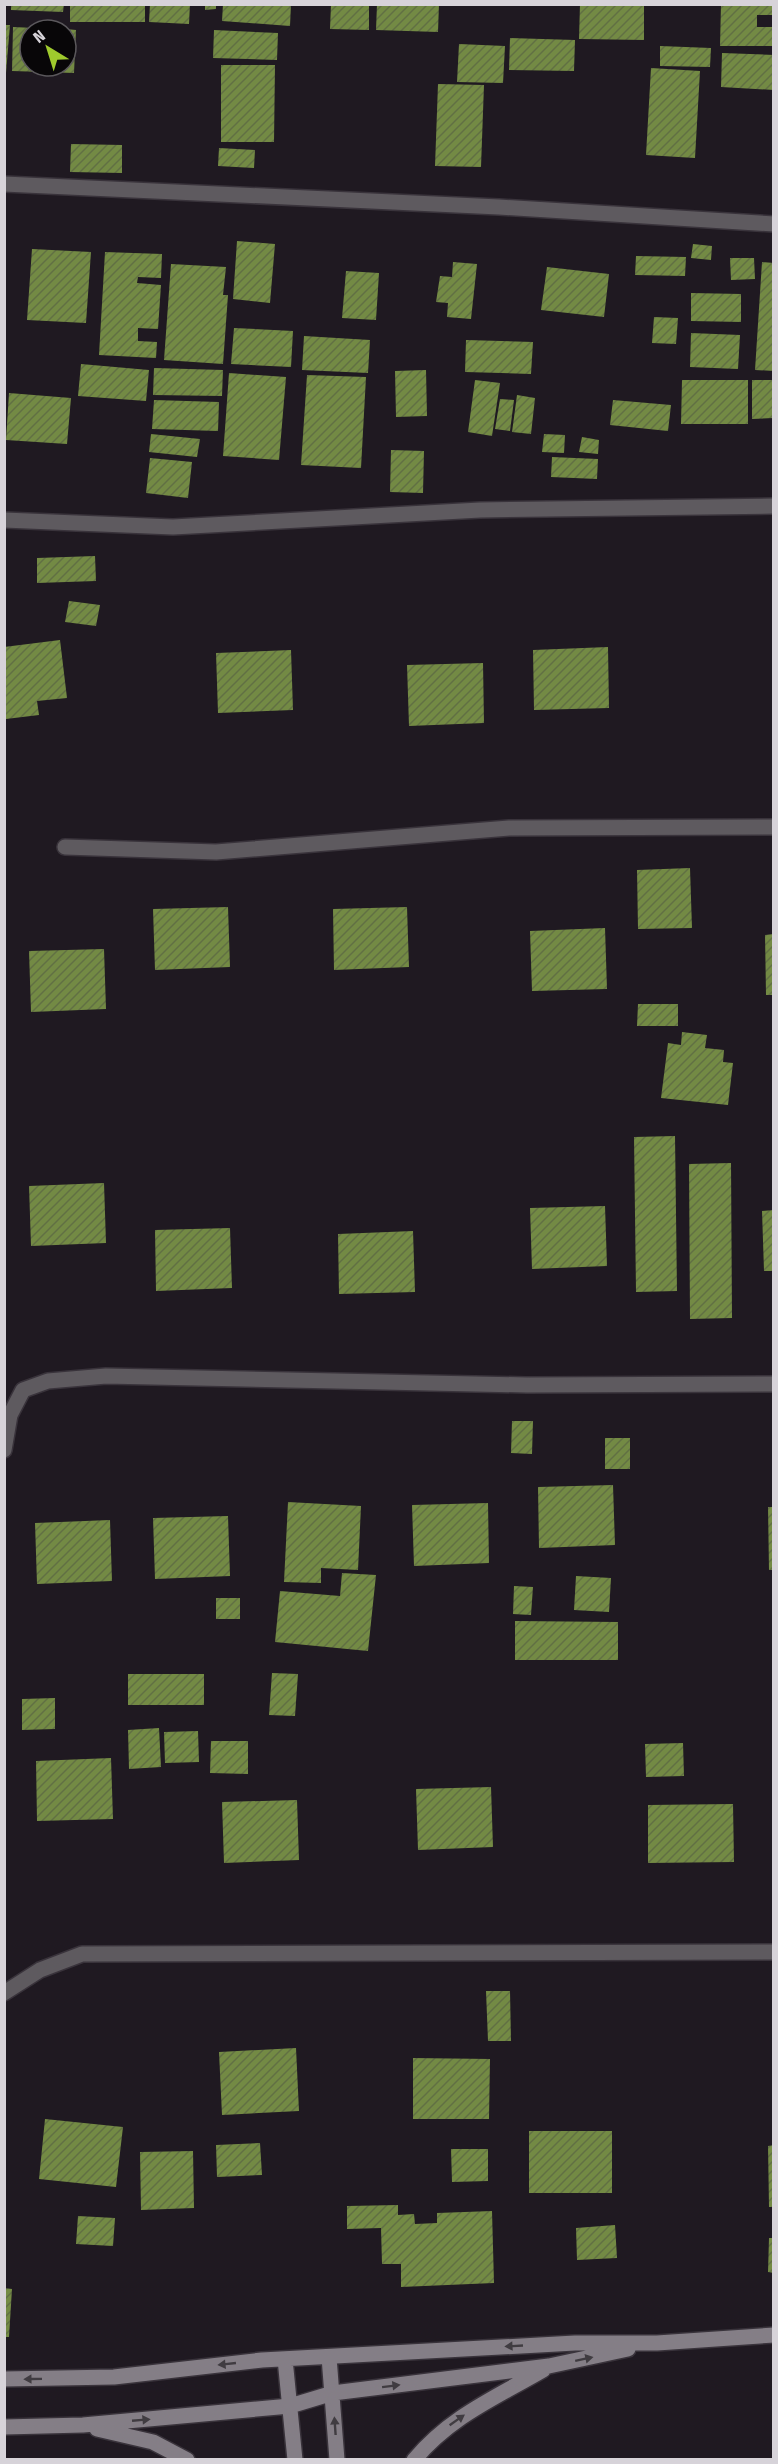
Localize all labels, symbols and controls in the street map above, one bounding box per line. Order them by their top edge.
north arrow [18,18,78,78]
text: N [29,26,49,47]
one-way arrow [505,2342,524,2351]
one-way arrow [575,2354,593,2364]
one-way arrow [217,2359,236,2369]
one-way arrow [23,2374,42,2383]
one-way arrow [381,2382,400,2391]
one-way arrow [132,2415,151,2425]
one-way arrow [449,2415,464,2427]
one-way arrow [330,2417,339,2436]

